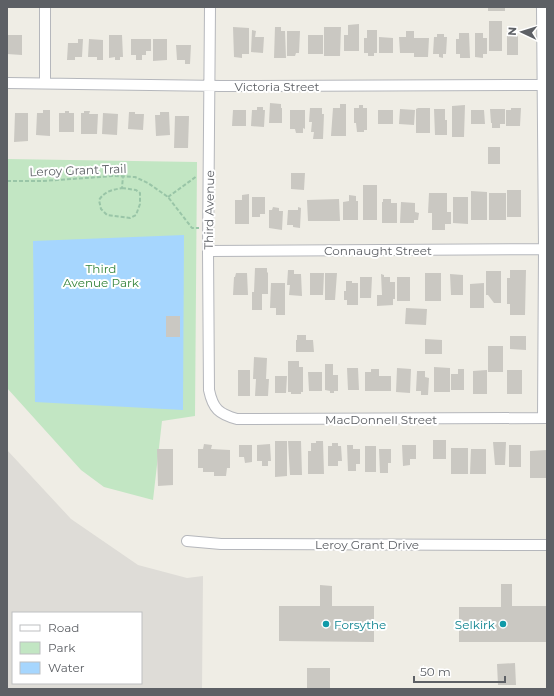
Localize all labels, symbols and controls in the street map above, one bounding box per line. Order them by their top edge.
north arrow [502,12,542,52]
text: N [505,26,519,36]
street label: Victoria Street [235,79,320,94]
street label: Leroy Grant Trail [29,161,127,179]
street label: Third Avenue [201,170,217,250]
street label: Connaught Street [324,243,432,258]
park label: Third Avenue Park [63,261,140,290]
street label: MacDonnell Street [325,412,437,427]
street label: Leroy Grant Drive [315,537,419,552]
legend [12,612,142,684]
place label: Forsythe [334,617,386,632]
place label: Selkirk [455,617,496,632]
marker: Forsythe [321,619,331,629]
marker: Selkirk [498,619,508,629]
text: Road [48,620,79,635]
text: Park [48,640,76,655]
scale bar [414,658,505,684]
text: Water [48,660,85,675]
text: 50 m [420,664,451,679]

